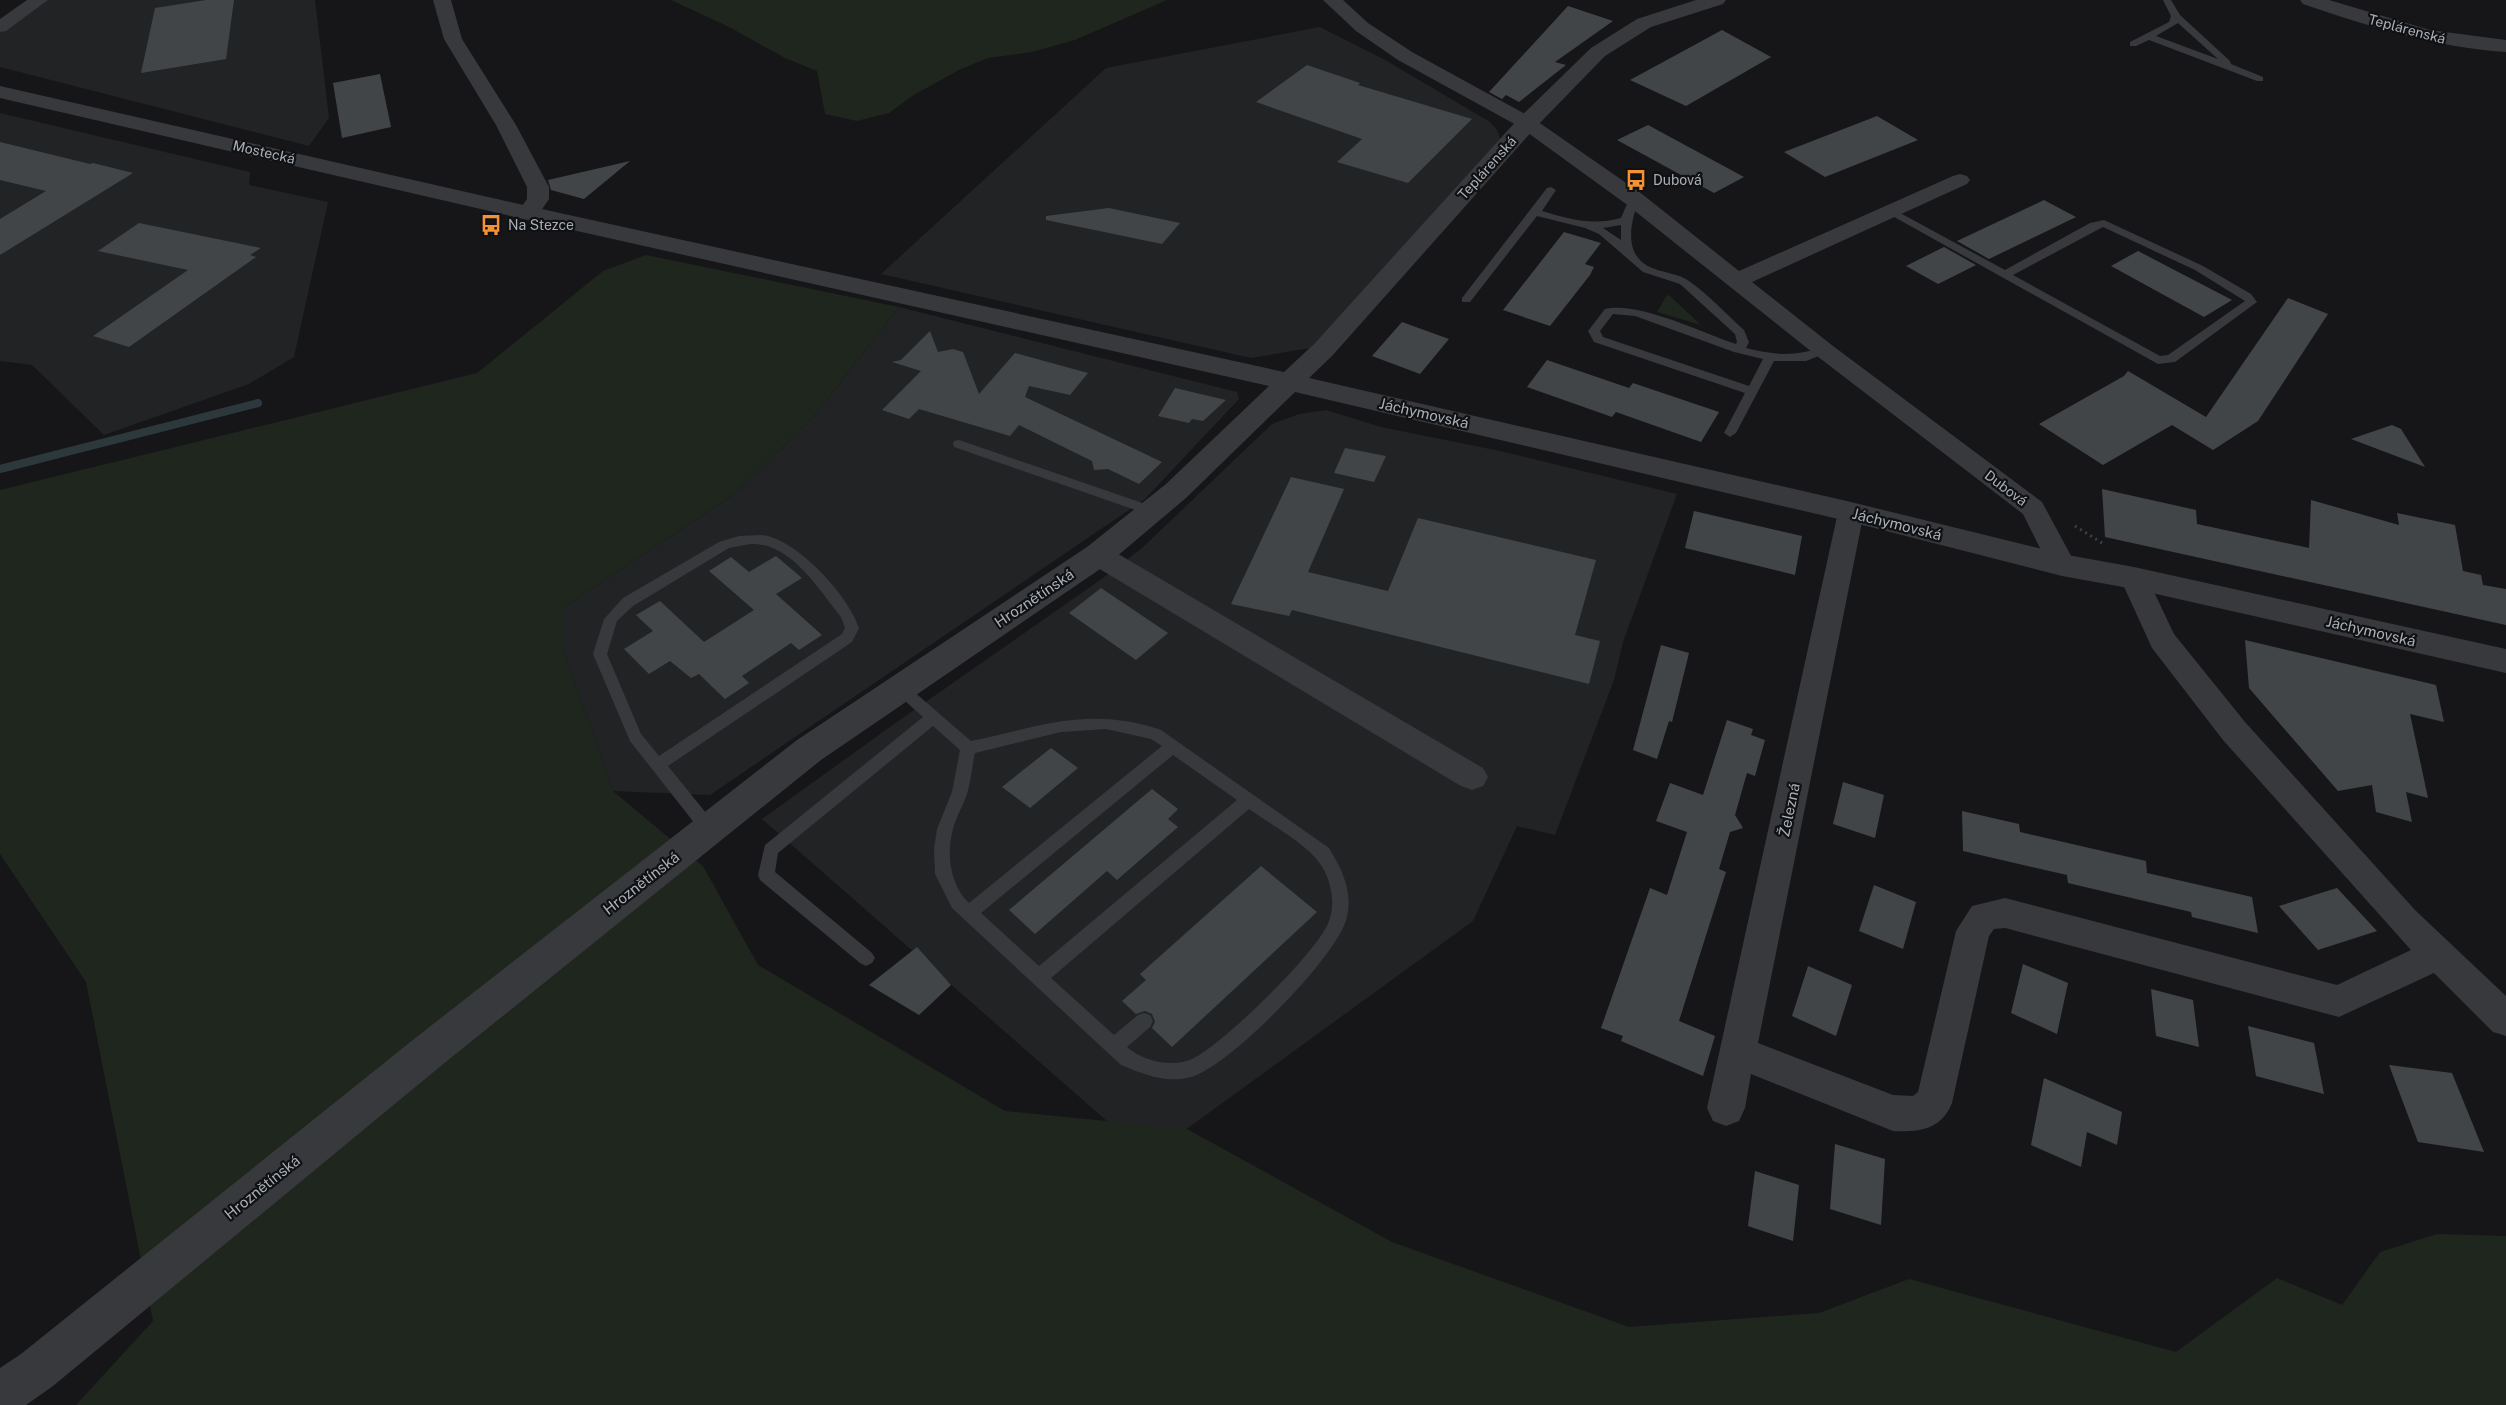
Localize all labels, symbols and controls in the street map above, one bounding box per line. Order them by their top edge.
street label: Teplárenská [2367,11,2447,47]
street label: Teplárenská [1455,133,1519,203]
street label: Mostecká [231,137,297,167]
bus stop icon: Dubová [1624,168,1648,192]
place label: Dubová [1653,172,1702,188]
bus stop icon: Na Stezce [479,213,503,237]
place label: Na Stezce [508,217,574,233]
street label: Jáchymovská [1378,394,1470,432]
street label: Dubová [1982,467,2030,509]
street label: Jáchymovská [1851,505,1943,543]
street label: Hroznětínská [991,565,1077,631]
street label: Jáchymovská [2325,612,2417,650]
street label: Železná [1775,782,1803,838]
street label: Hroznětínská [600,848,682,918]
street label: Hroznětínská [221,1152,303,1222]

